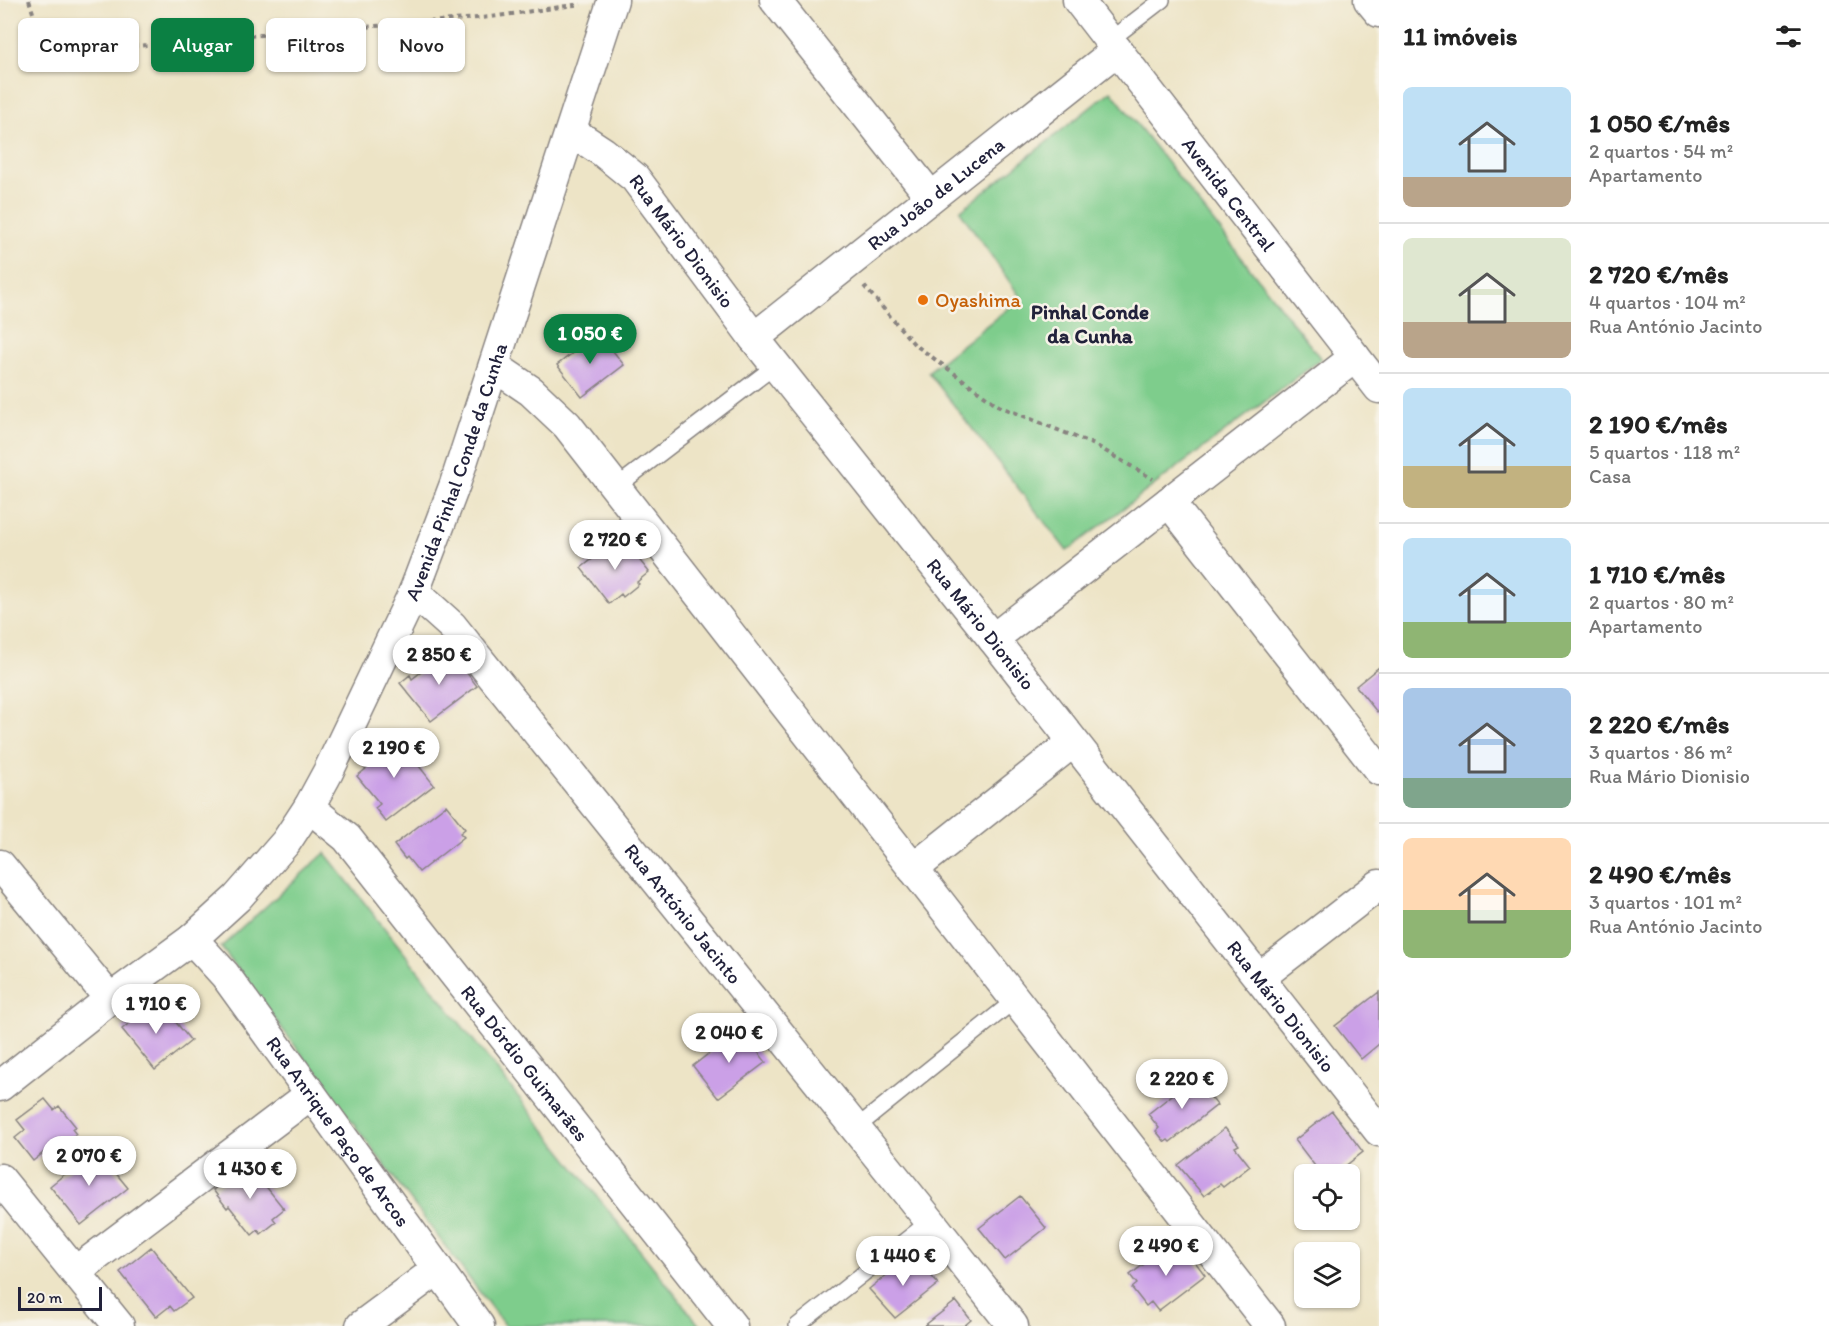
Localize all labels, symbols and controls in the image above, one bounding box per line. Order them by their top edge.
chip: Comprar [18,18,139,72]
chip: Alugar [151,18,254,72]
chip: Filtros [266,18,366,72]
chip: Novo [378,18,465,72]
text: 11 imóveis [1403,20,1518,52]
icon: filters [1772,20,1805,53]
text: 1 050 €/mês [1589,107,1730,139]
icon: home [1451,111,1523,183]
street label: Rua João de Lucena [862,132,1009,255]
street label: Avenida Central [1177,133,1281,256]
text: 2 quartos · 54 m² [1589,139,1733,163]
text: Apartamento [1589,163,1703,187]
street label: Rua Mário Dionisio [624,169,740,313]
text: 2 720 €/mês [1589,258,1729,290]
icon: home [1451,262,1523,334]
place label: Oyashima [935,288,1022,312]
text: 4 quartos · 104 m² [1589,290,1746,314]
marker: Oyashima [916,293,930,307]
district label: Pinhal Conde da Cunha [1031,299,1149,348]
pin: 1 050 € [535,314,645,365]
text: Rua António Jacinto [1589,314,1762,338]
text: 1 050 € [558,321,622,345]
street label: Avenida Pinhal Conde da Cunha [400,339,512,604]
text: 2 190 €/mês [1589,408,1728,440]
icon: home [1451,412,1523,484]
text: 5 quartos · 118 m² [1589,440,1740,464]
text: Casa [1589,464,1631,488]
pin: 2 720 € [560,520,670,571]
text: 2 720 € [583,527,647,551]
street label: Rua Mário Dionisio [922,553,1040,695]
text: 1 710 €/mês [1589,558,1725,590]
icon: home [1451,562,1523,634]
text: 2 quartos · 80 m² [1589,590,1734,614]
text: Apartamento [1589,614,1703,638]
pin: 2 850 € [384,635,494,686]
text: 2 850 € [407,642,471,666]
text: 2 220 €/mês [1589,708,1729,740]
icon: home [1451,712,1523,784]
pin: 2 190 € [339,728,449,779]
text: 2 190 € [363,735,426,759]
text: 3 quartos · 86 m² [1589,740,1733,764]
text: Rua Mário Dionisio [1589,764,1750,788]
street label: Rua António Jacinto [619,838,747,989]
text: 2 490 €/mês [1589,858,1731,890]
icon: home [1451,862,1523,934]
text: 3 quartos · 101 m² [1589,890,1742,914]
text: Rua António Jacinto [1589,914,1762,938]
street label: Rua Mário Dionisio [1222,935,1340,1077]
street label: Rua Dórdio Guimarães [456,980,594,1146]
pin: 1 710 € [101,984,211,1035]
text: 1 710 € [125,991,187,1015]
pin: 2 040 € [674,1013,784,1064]
text: 2 040 € [695,1020,763,1044]
street label: Rua Anrique Paço de Arcos [261,1032,415,1232]
pin: 2 220 € [1127,1059,1237,1110]
text: 2 220 € [1150,1066,1214,1090]
pin: 2 070 € [34,1136,144,1187]
text: 2 070 € [56,1143,122,1167]
pin: 1 430 € [195,1149,305,1200]
text: 1 430 € [218,1156,282,1180]
map controls [1294,1164,1360,1308]
button: locate [1294,1164,1360,1230]
pin: 2 490 € [1111,1226,1221,1277]
text: 2 490 € [1133,1233,1199,1257]
pin: 1 440 € [848,1236,958,1287]
button: layers [1294,1242,1360,1308]
text: 1 440 € [870,1243,936,1267]
scale bar [18,1284,102,1312]
text: 20 m [27,1288,62,1307]

